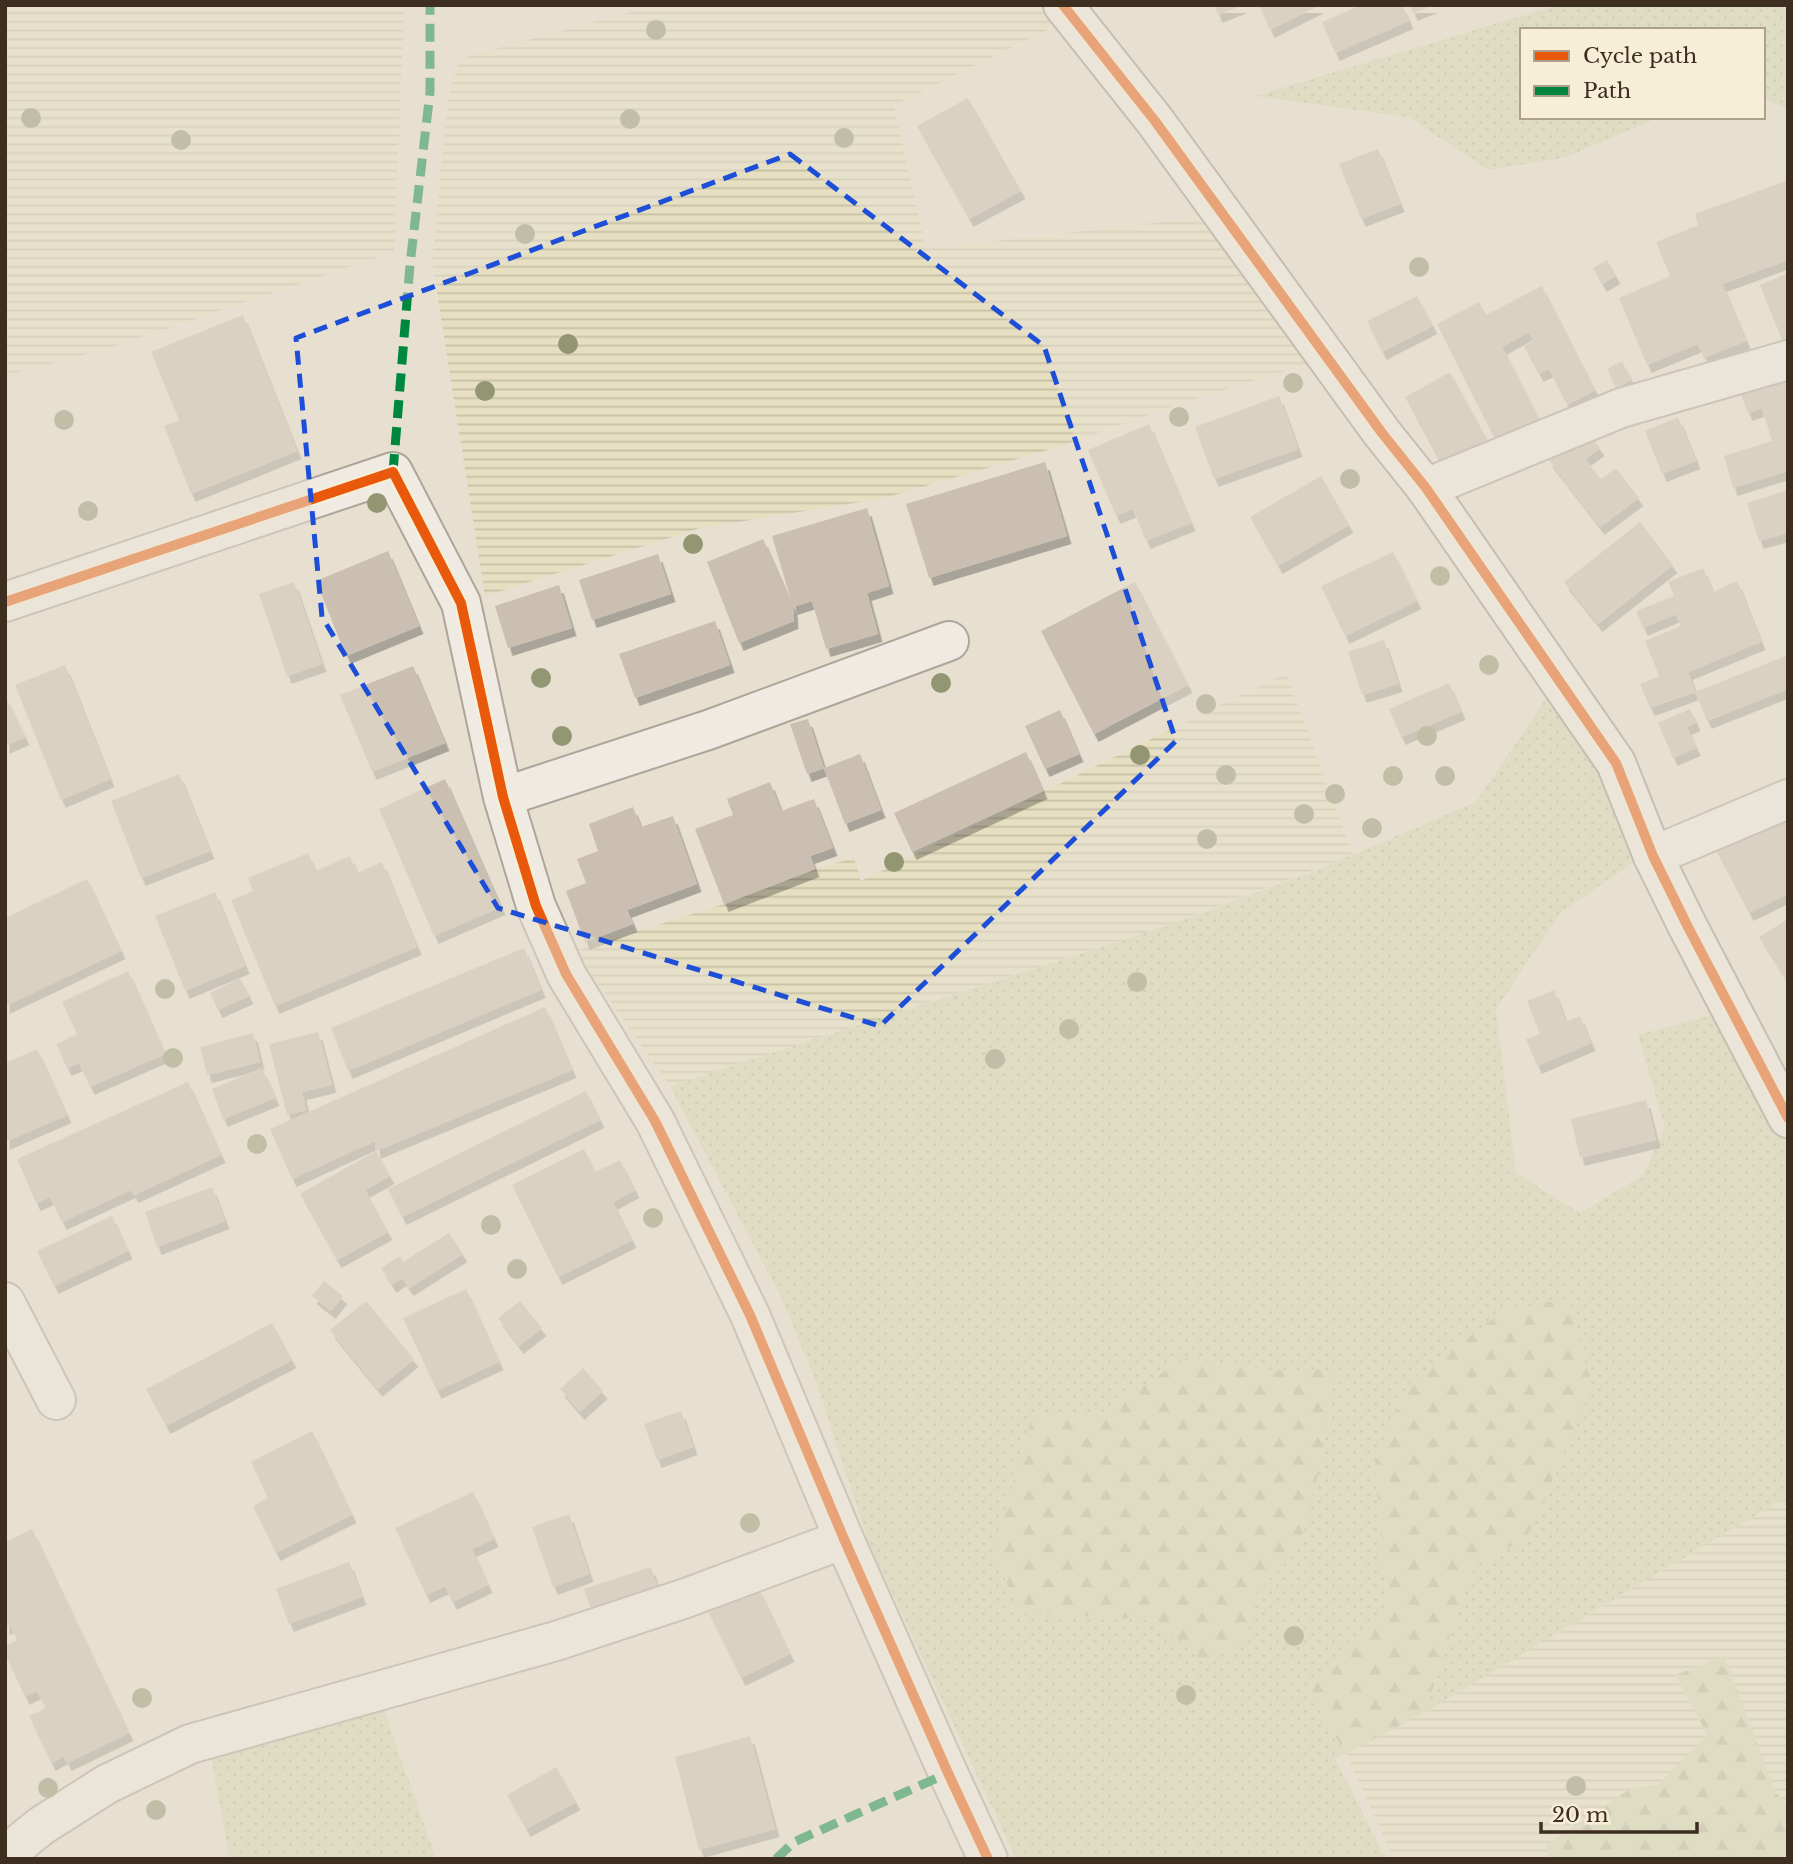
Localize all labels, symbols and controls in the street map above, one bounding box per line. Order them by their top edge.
legend [1520,28,1765,119]
text: Cycle path [1583,43,1697,69]
text: Path [1583,78,1631,104]
scale bar [1541,1790,1697,1834]
text: 20 m [1552,1802,1609,1828]

